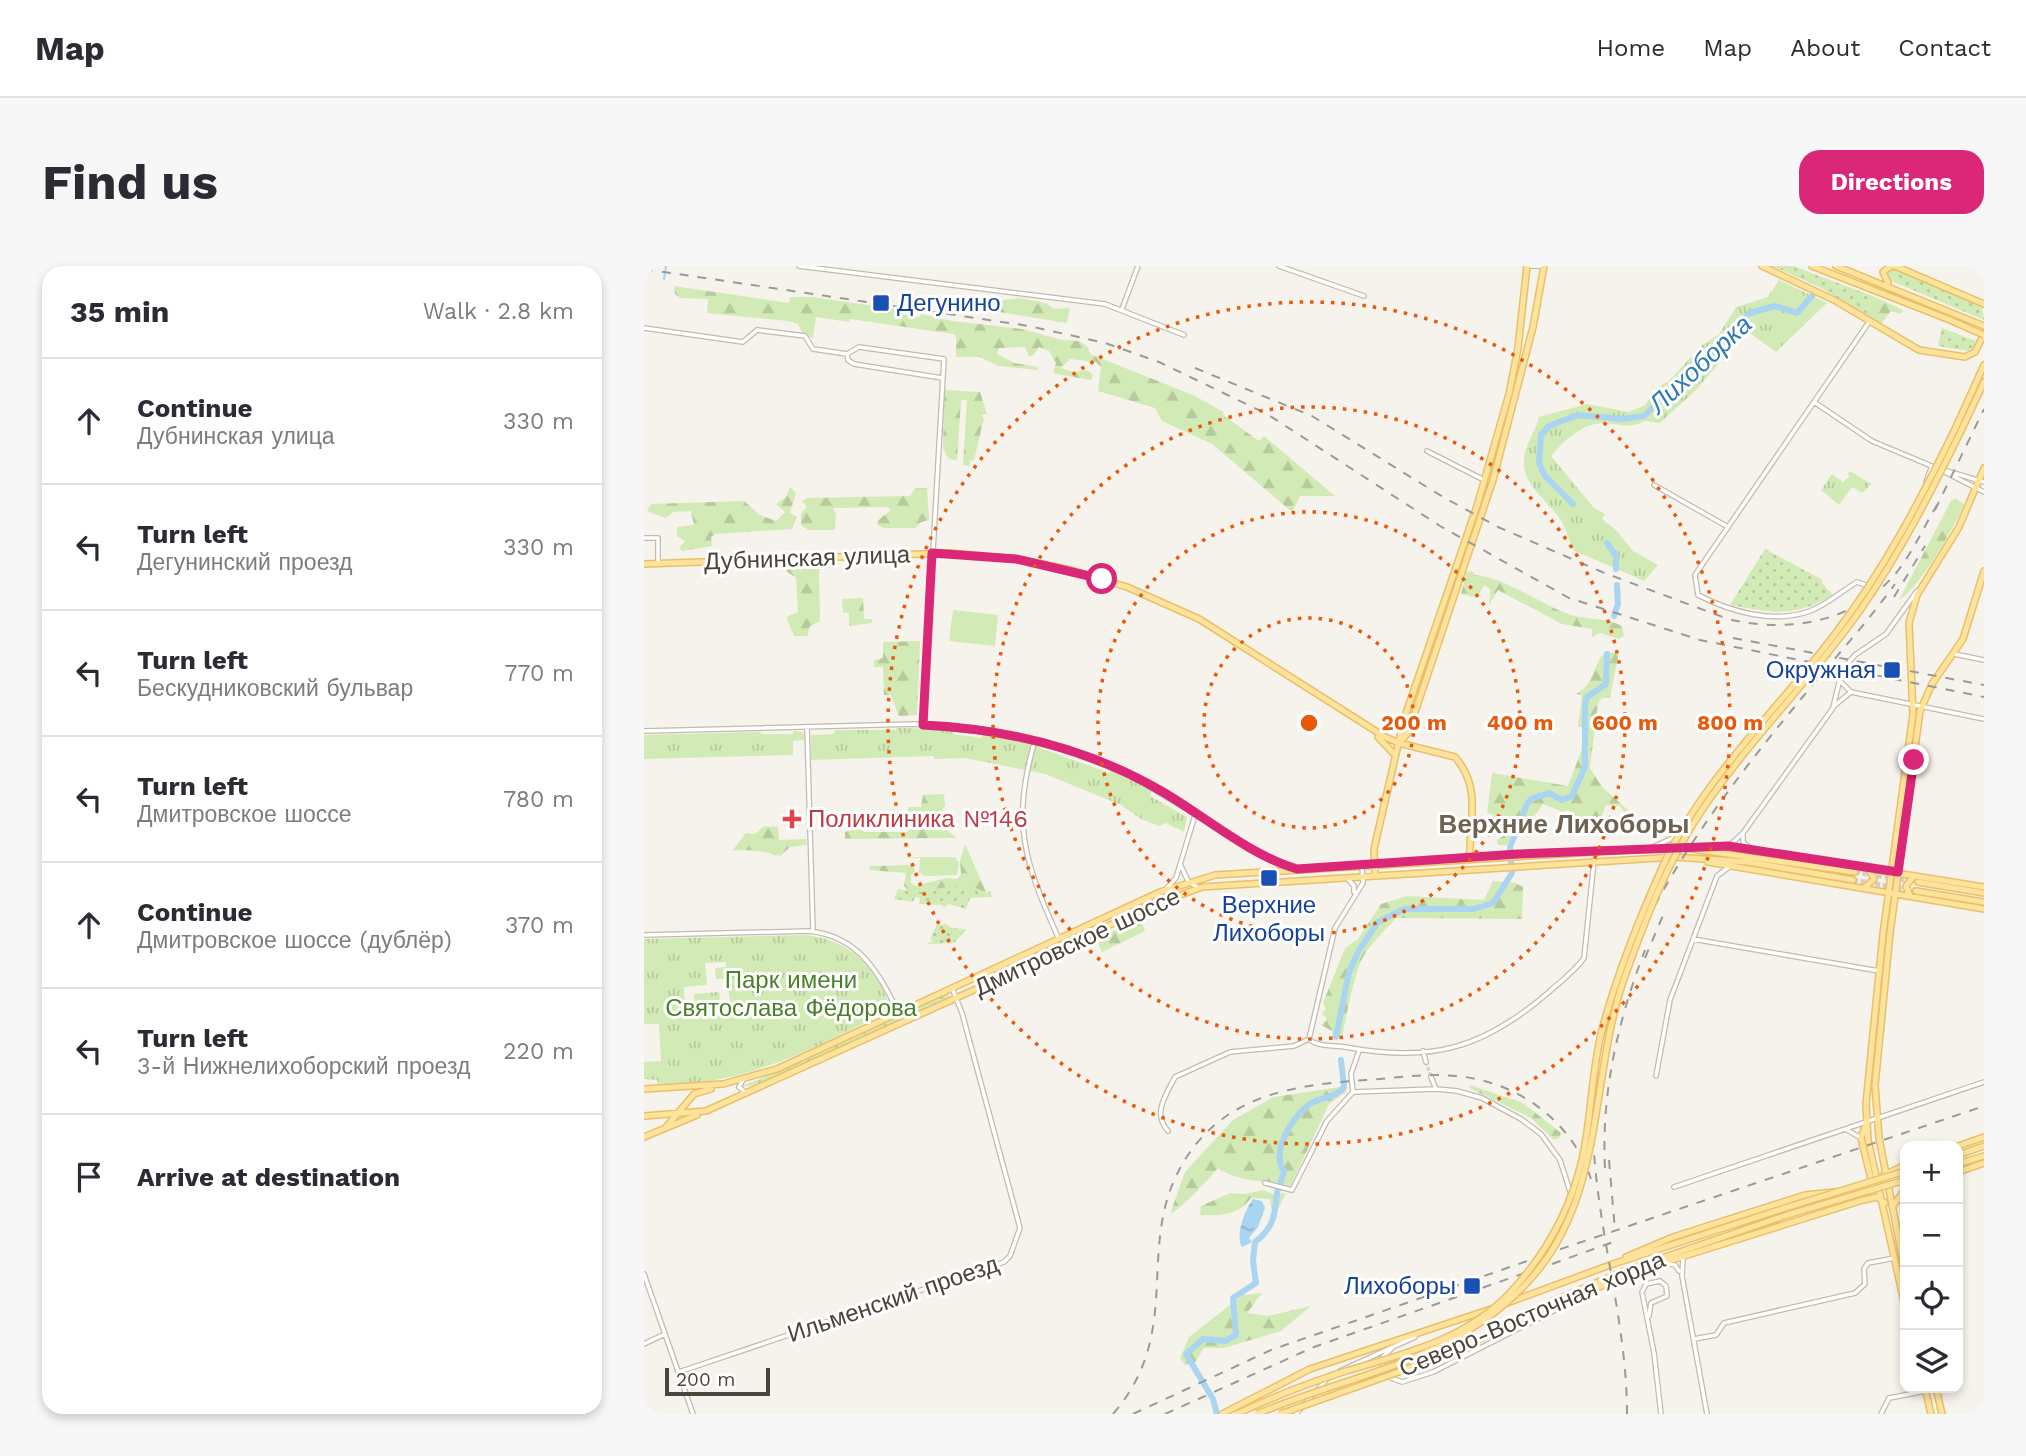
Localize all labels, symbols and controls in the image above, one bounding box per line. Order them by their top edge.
text: Map [35,29,105,68]
text: Home [1597,34,1665,62]
text: Map [1703,34,1752,62]
text: About [1790,34,1860,62]
text: Contact [1898,34,1991,62]
button: Directions [1799,150,1984,214]
text: Find us [42,153,218,211]
place label: Дегунино [897,289,1001,317]
marker: Дегунино [871,293,891,313]
text: 35 min [70,294,169,329]
text: Walk · 2.8 km [423,298,574,325]
water label: Лихоборка [1641,309,1758,421]
text: Continue [137,393,253,423]
icon: ahead [70,402,108,440]
text: 330 m [503,408,574,435]
text: Дубнинская улица [137,423,335,450]
text: Turn left [137,519,248,549]
icon: left [70,528,108,566]
text: 330 m [503,534,574,561]
street label: Дубнинская улица [703,540,911,576]
text: Дегунинский проезд [137,549,352,576]
route start [1086,563,1117,594]
text: Turn left [137,645,248,675]
icon: left [70,654,108,692]
place label: Окружная [1766,656,1876,684]
text: 770 m [505,660,574,687]
marker: Окружная [1882,660,1902,680]
text: Бескудниковский бульвар [137,675,413,702]
text: 200 m [1381,710,1447,735]
text: 400 m [1487,710,1553,735]
text: 600 m [1592,710,1658,735]
text: 800 m [1697,710,1763,735]
centre of rings [1297,711,1321,735]
route end [1898,744,1929,775]
text: Turn left [137,771,248,801]
icon: left [70,780,108,818]
text: 780 m [503,786,574,813]
text: Дмитровское шоссе [137,801,352,828]
place label: Поликлиника №146 [808,805,1028,833]
marker: Поликлиника №146 [782,809,802,829]
district label: Верхние Лихоборы [1439,809,1689,839]
marker: Верхние Лихоборы [1259,868,1279,888]
street label: Дмитровское шоссе [970,882,1184,1002]
place label: Верхние Лихоборы [1213,891,1325,947]
text: Continue [137,897,253,927]
icon: ahead [70,906,108,944]
text: 370 m [505,912,574,939]
text: Дмитровское шоссе (дублёр) [137,927,452,954]
park label: Парк имени Святослава Фёдорова [665,966,918,1022]
text: Turn left [137,1023,248,1053]
icon: left [70,1032,108,1070]
text: 220 m [503,1038,574,1065]
text: 3-й Нижнелихоборский проезд [137,1053,470,1080]
map controls [1900,1141,1963,1393]
button: + [1900,1141,1963,1204]
icon: arrive [70,1158,108,1196]
text: Arrive at destination [137,1162,400,1192]
button: − [1900,1204,1963,1267]
street label: Северо-Восточная хорда [1395,1245,1670,1383]
street label: Ильменский проезд [784,1250,1002,1348]
button: locate [1900,1267,1963,1330]
place label: Лихоборы [1344,1272,1456,1300]
marker: Лихоборы [1462,1276,1482,1296]
button: layers [1900,1330,1963,1393]
scale bar [665,1365,770,1397]
text: 200 m [676,1368,735,1391]

